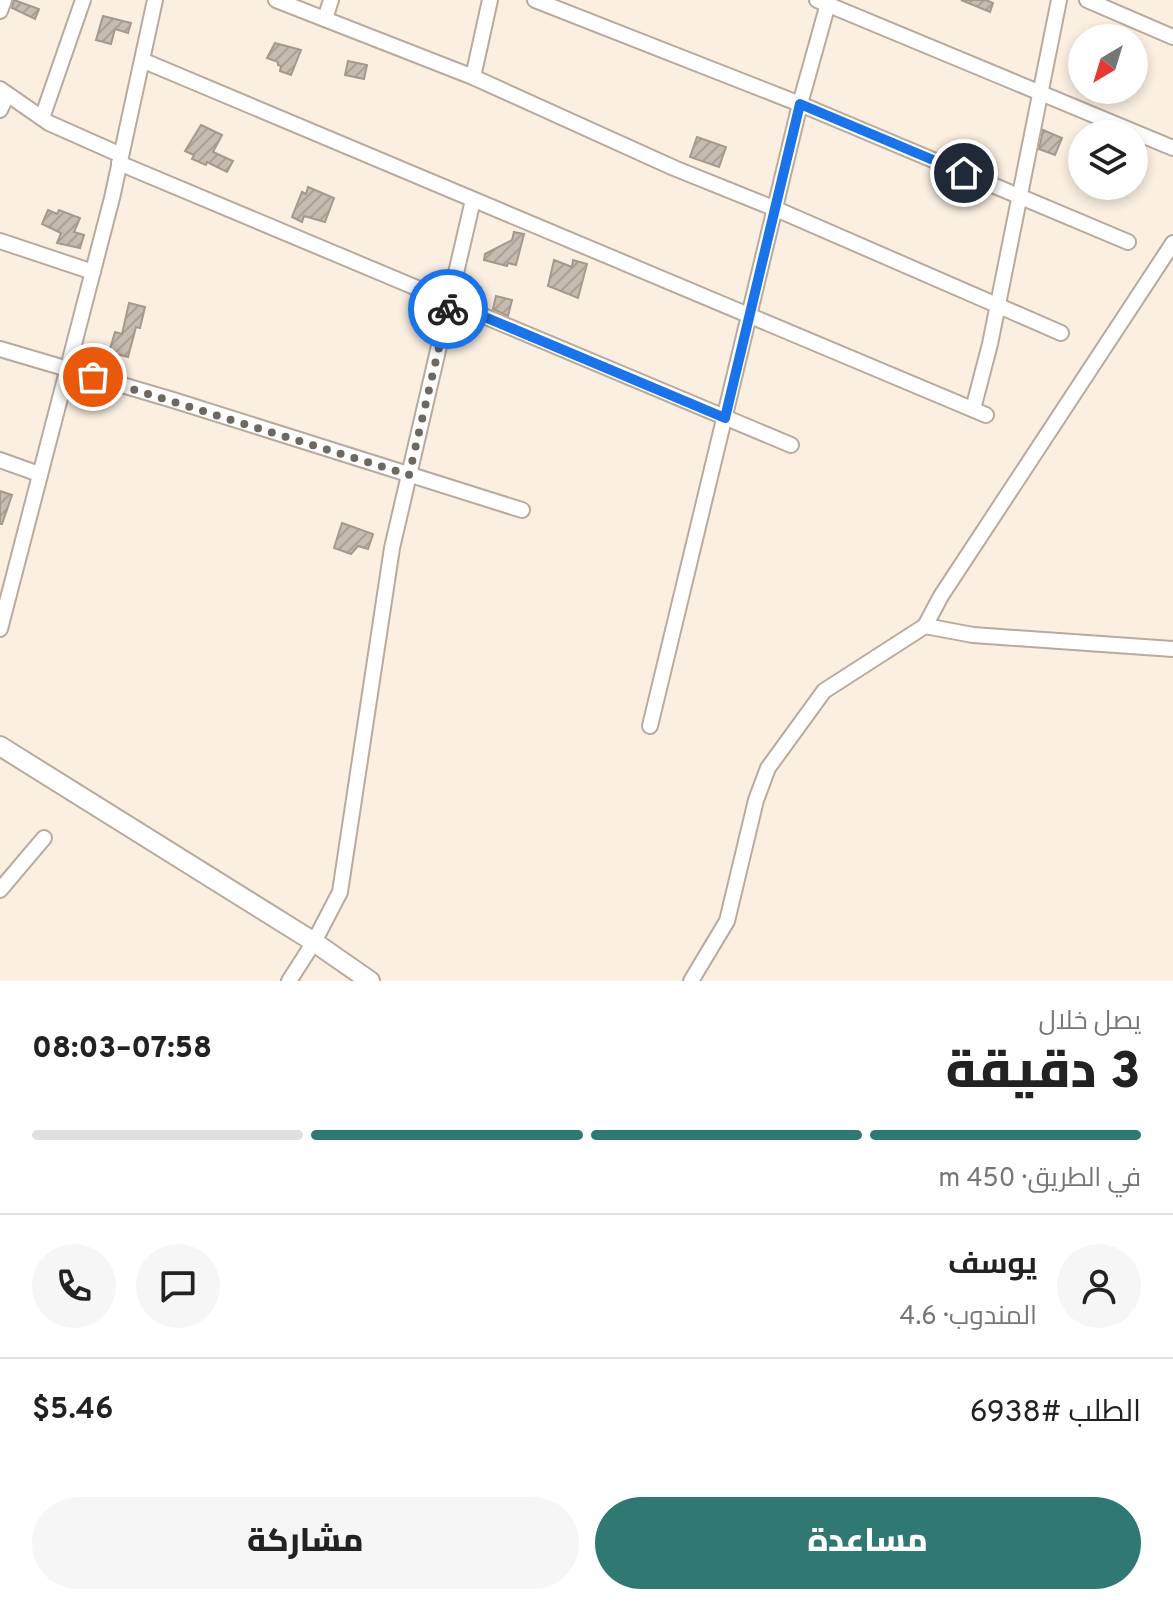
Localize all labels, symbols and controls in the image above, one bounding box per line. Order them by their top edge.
north arrow [1068,24,1148,104]
map controls [1068,24,1148,200]
button: layers [1068,120,1148,200]
pin [930,139,998,207]
icon: home [942,151,986,195]
courier [408,269,488,349]
icon: bike [426,287,470,331]
pin [59,343,127,411]
icon: bag [71,355,115,399]
text: يصل خلال [1038,1006,1141,1039]
text: 07:58–08:03 [32,1031,212,1068]
text: 3 دقيقة [946,1041,1141,1107]
text: في الطريق · 450 m [938,1163,1141,1196]
button: phone [32,1244,116,1328]
button: chat [136,1244,220,1328]
button: person [1057,1244,1141,1328]
text: يوسف [948,1247,1037,1284]
text: المندوب · 4.6 [899,1301,1037,1334]
text: $5.46 [32,1392,113,1429]
text: الطلب #6938 [970,1395,1141,1432]
button: مشاركة [32,1497,579,1589]
button: مساعدة [595,1497,1141,1589]

